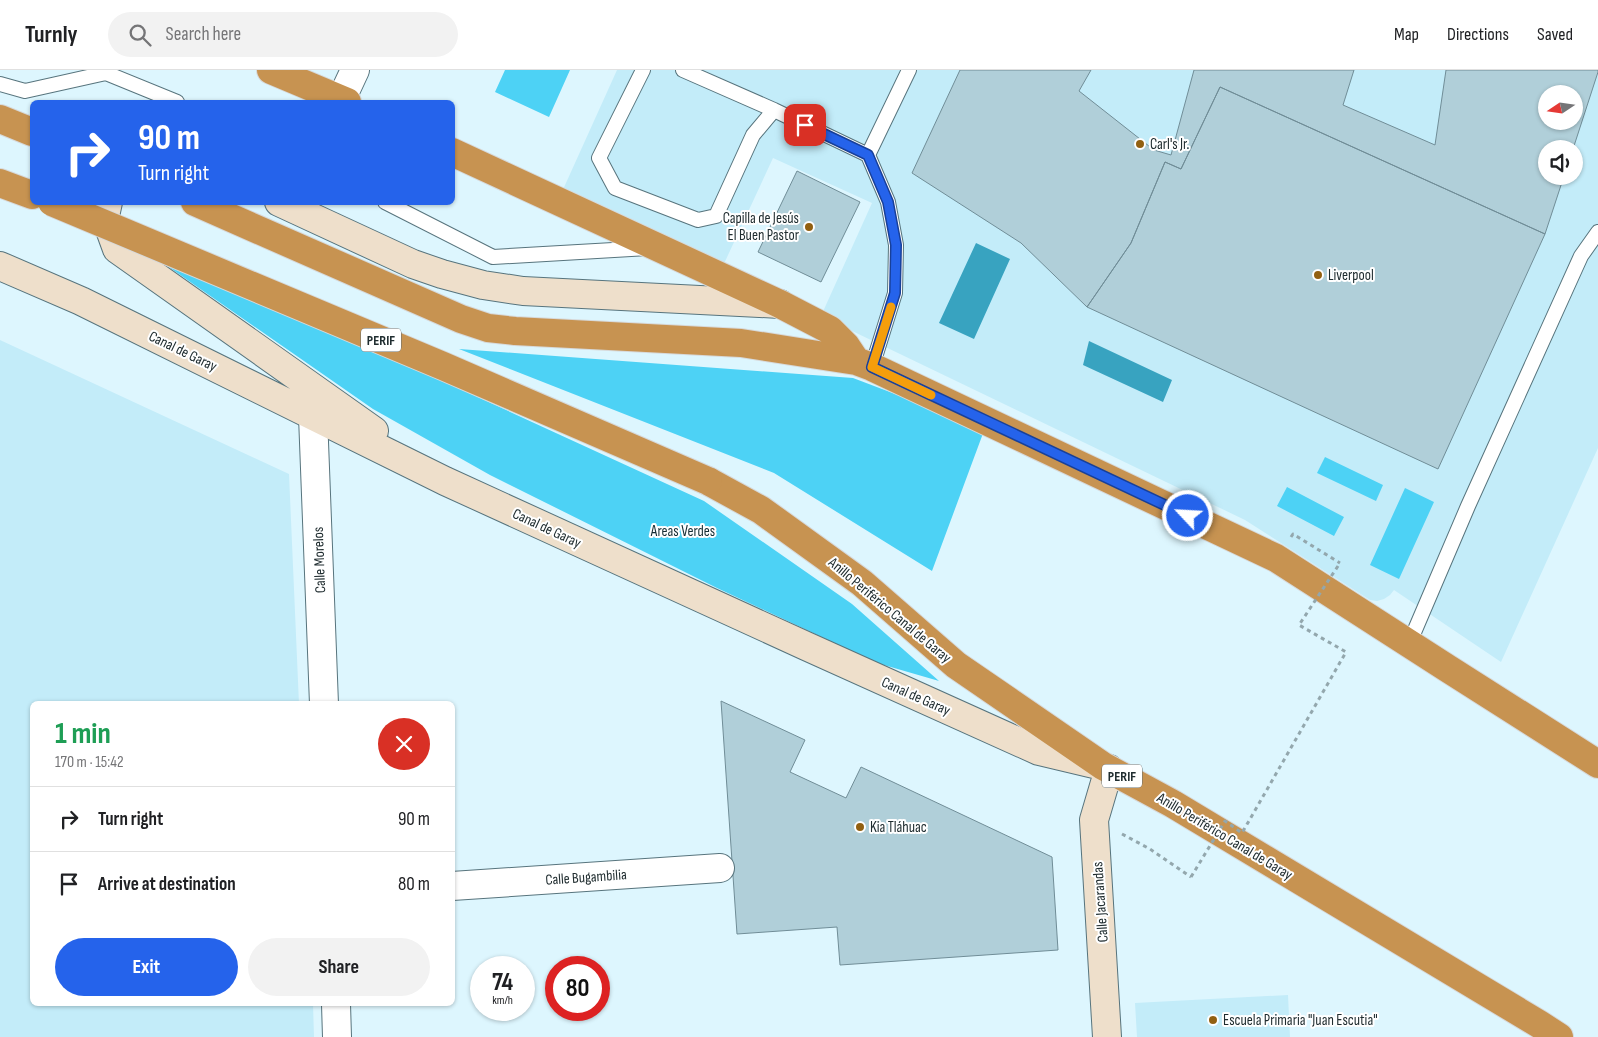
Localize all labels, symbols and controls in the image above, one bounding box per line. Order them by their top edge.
search box [108,12,458,57]
text: Turnly [25,20,78,49]
icon: search [126,21,154,49]
text: Search here [166,23,241,46]
text: Map [1394,24,1419,45]
text: Directions [1447,24,1509,45]
text: Saved [1537,24,1573,45]
north arrow [1538,85,1582,130]
map controls [1538,85,1583,185]
pin [784,104,826,146]
icon: arrive [791,111,819,139]
text: 90 m [138,117,200,160]
icon: right [55,120,120,185]
place label: Carl's Jr. [1150,135,1190,154]
marker: Carl's Jr. [1134,138,1146,150]
button: sound [1538,140,1583,185]
text: Turn right [138,160,209,187]
place label: Capilla de Jesús El Buen Pastor [723,209,800,245]
marker: Capilla de Jesús El Buen Pastor [803,221,815,233]
place label: Liverpool [1328,266,1374,285]
marker: Liverpool [1312,269,1324,281]
street label: Canal de Garay [146,327,220,376]
road number: PERIF [361,328,401,352]
position arrow [1161,489,1213,541]
street label: Canal de Garay [509,504,584,553]
park label: Areas Verdes [650,522,715,541]
street label: Calle Morelos [309,526,330,594]
street label: Anillo Periférico Canal de Garay [824,553,955,668]
street label: Canal de Garay [878,673,953,720]
text: 1 min [55,716,111,752]
button: close [378,718,430,770]
text: 170 m · 15:42 [55,753,124,772]
road number: PERIF [1102,764,1142,788]
street label: Anillo Periférico Canal de Garay [1153,788,1296,885]
icon: right [55,805,83,833]
text: Turn right [98,808,163,831]
text: 90 m [398,808,430,831]
place label: Kia Tláhuac [870,818,927,837]
marker: Kia Tláhuac [854,821,866,833]
street label: Calle Jacarandas [1088,861,1113,943]
street label: Calle Bugambilia [545,865,628,890]
icon: arrive [55,870,83,898]
text: Arrive at destination [98,873,236,896]
text: 80 m [398,873,430,896]
button: Exit [55,938,238,996]
button: Share [248,938,430,996]
speed limit sign: 80 [545,956,610,1021]
text: 74 [492,967,513,998]
text: km/h [492,993,513,1008]
place label: Escuela Primaria "Juan Escutia" [1223,1011,1378,1030]
marker: Escuela Primaria "Juan Escutia" [1207,1014,1219,1026]

